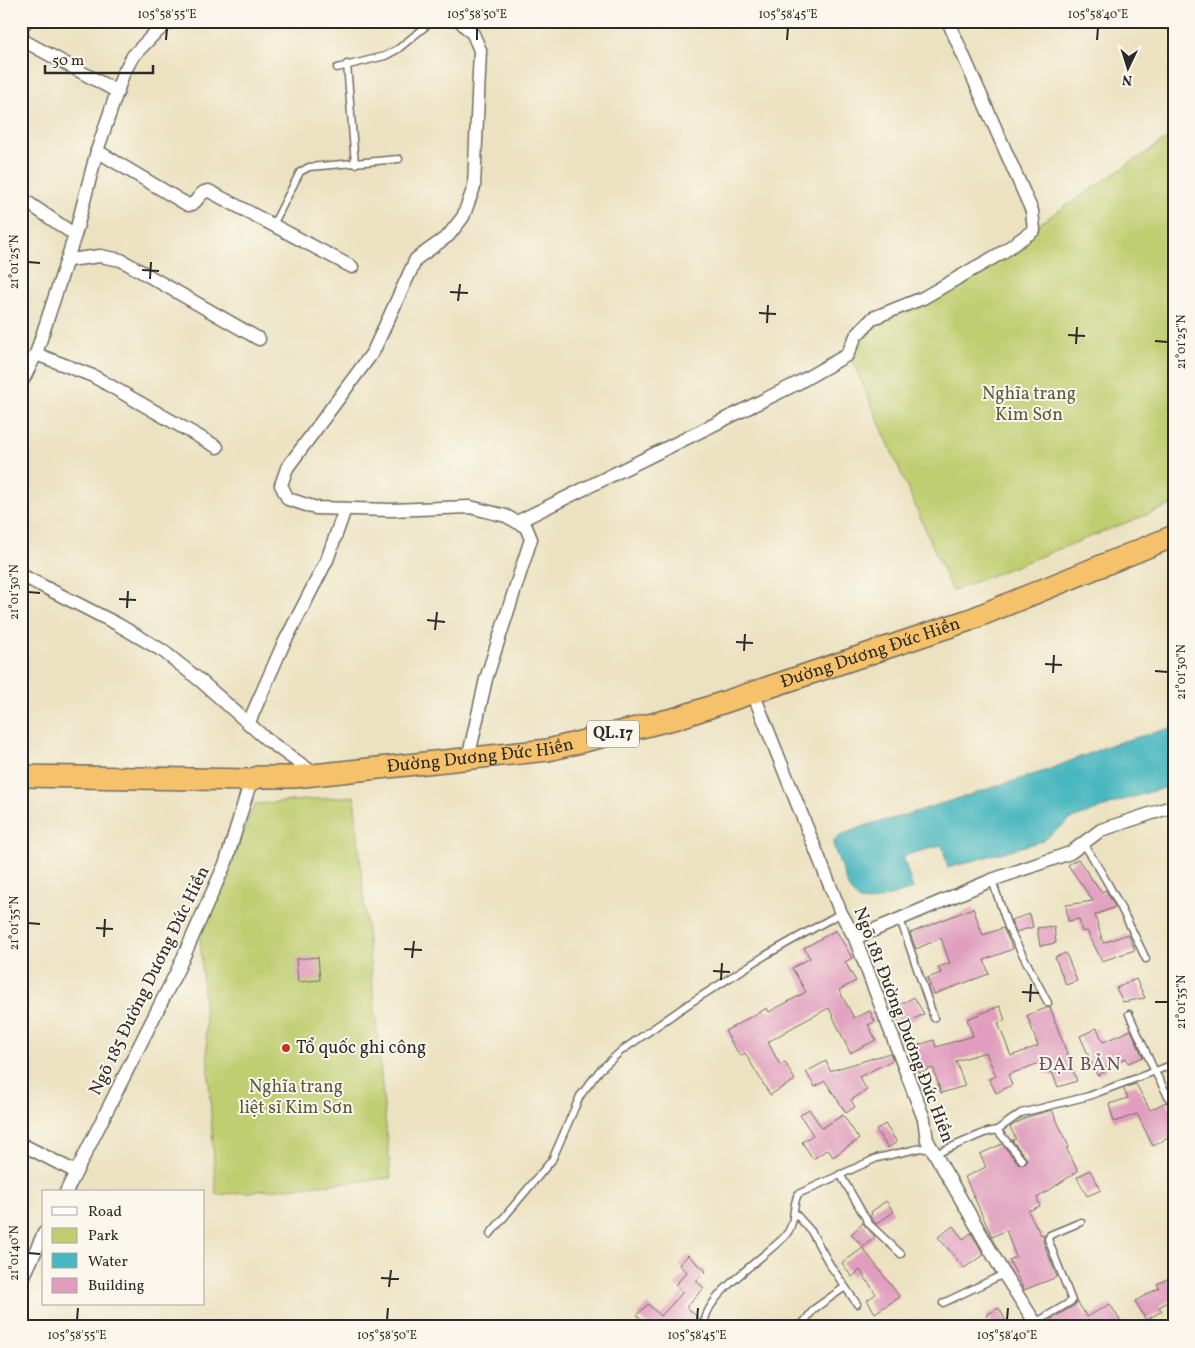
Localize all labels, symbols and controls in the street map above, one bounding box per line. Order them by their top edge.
text: 105°58'55"E [137,7,197,23]
text: 105°58'50"E [447,7,507,23]
text: 105°58'45"E [758,7,818,23]
text: 105°58'40"E [1068,7,1128,23]
scale bar [45,42,152,74]
north arrow [1102,42,1152,92]
text: 50 m [52,51,84,72]
text: N [1121,70,1133,89]
text: 21°01'25"N [7,235,23,289]
text: 21°01'25"N [1174,315,1190,369]
park label: Nghĩa trang Kim Sơn [982,382,1076,428]
text: 21°01'30"N [7,564,23,620]
street label: Đường Dương Đức Hiền [777,611,964,695]
text: 21°01'30"N [1174,644,1190,700]
road number: QL.17 [587,721,639,748]
street label: Đường Dương Đức Hiền [385,732,577,780]
street label: Ngõ 185 Đường Dương Đức Hiền [84,862,217,1100]
text: 21°01'35"N [7,896,23,950]
street label: Ngõ 181 Đường Dương Đức Hiền [846,904,960,1147]
text: 21°01'35"N [1174,975,1190,1029]
place label: Tổ quốc ghi công [296,1036,426,1061]
marker: Tổ quốc ghi công [280,1042,292,1054]
district label: ĐẠI BẢN [1038,1052,1122,1078]
park label: Nghĩa trang liệt sĩ Kim Sơn [239,1075,353,1121]
legend [42,1190,205,1306]
text: Road [88,1202,122,1223]
text: 21°01'40"N [7,1225,23,1281]
text: Park [88,1226,119,1247]
text: Water [88,1252,128,1273]
text: Building [88,1276,145,1297]
text: 105°58'55"E [47,1328,107,1344]
text: 105°58'50"E [357,1328,417,1344]
text: 105°58'45"E [667,1328,727,1344]
text: 105°58'40"E [977,1328,1037,1344]

